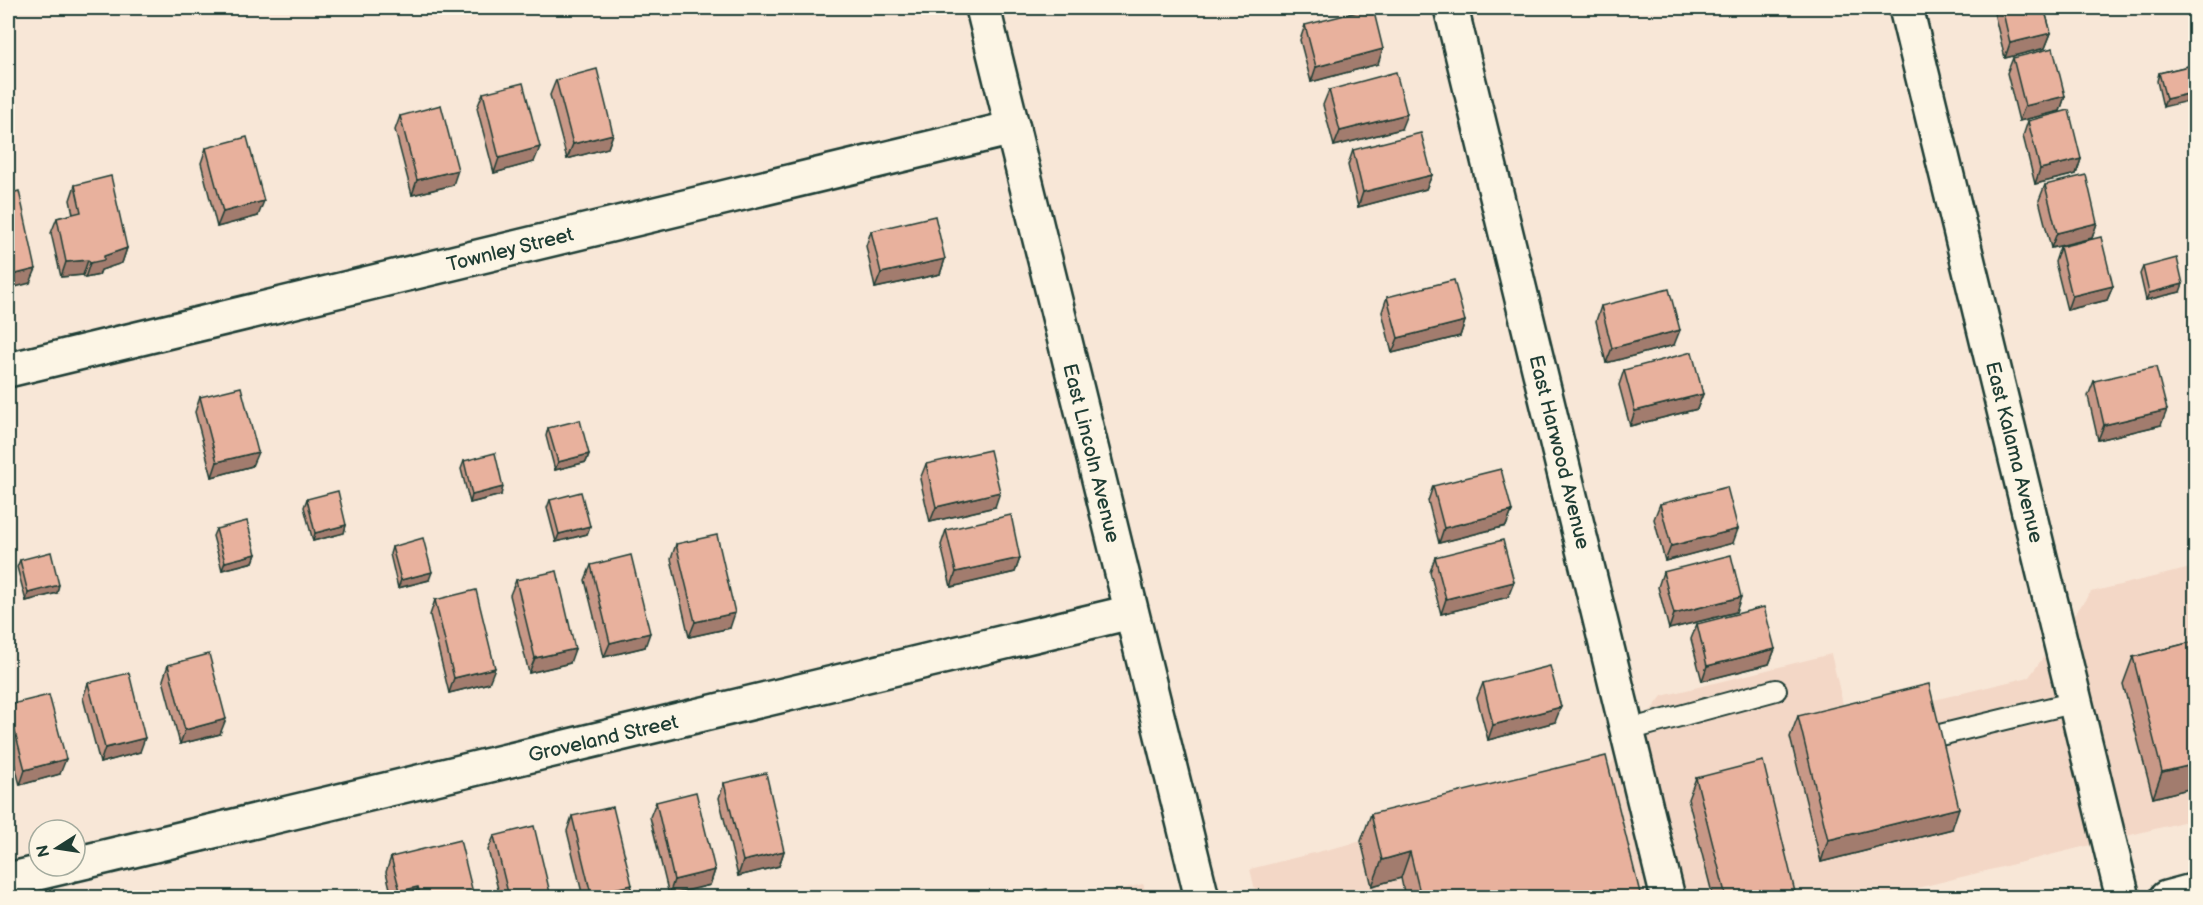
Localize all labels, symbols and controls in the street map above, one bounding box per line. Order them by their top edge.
street label: Townley Street [445,223,576,277]
street label: East Harwood Avenue [1523,353,1595,552]
street label: East Kalama Avenue [1980,359,2048,545]
street label: East Lincoln Avenue [1057,361,1125,545]
street label: Groveland Street [526,710,680,768]
north arrow [27,818,87,878]
text: N [33,843,54,859]

